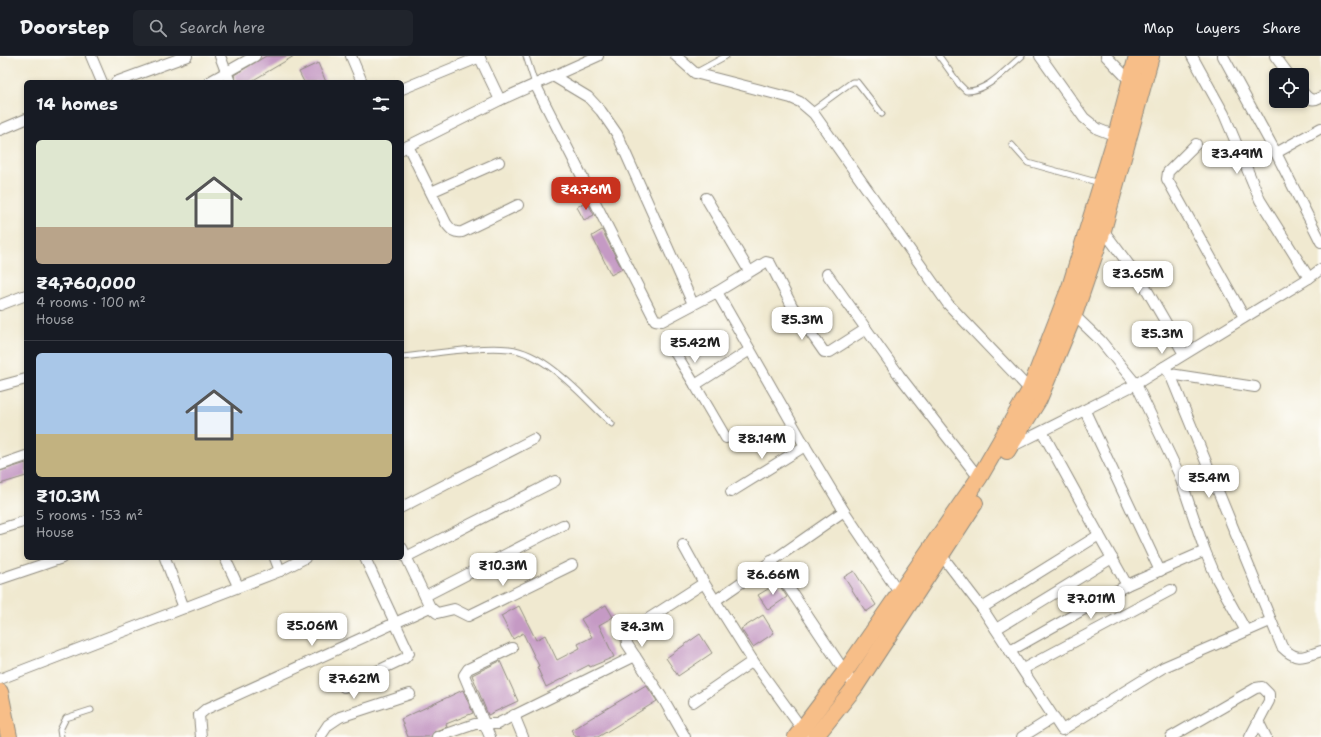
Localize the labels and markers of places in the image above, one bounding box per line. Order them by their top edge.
pin: ₹3.49M [1204,141,1270,175]
pin: ₹4.76M [553,177,619,211]
pin: ₹3.65M [1105,261,1171,295]
pin: ₹5.3M [774,307,830,341]
pin: ₹5.3M [1134,321,1190,355]
pin: ₹5.42M [662,330,728,364]
pin: ₹8.14M [729,426,795,460]
pin: ₹5.4M [1181,465,1237,499]
pin: ₹10.3M [470,553,536,587]
pin: ₹6.66M [740,562,806,596]
pin: ₹7.01M [1058,586,1124,620]
pin: ₹5.06M [279,613,345,647]
pin: ₹4.3M [614,614,670,648]
pin: ₹7.62M [321,666,387,700]

